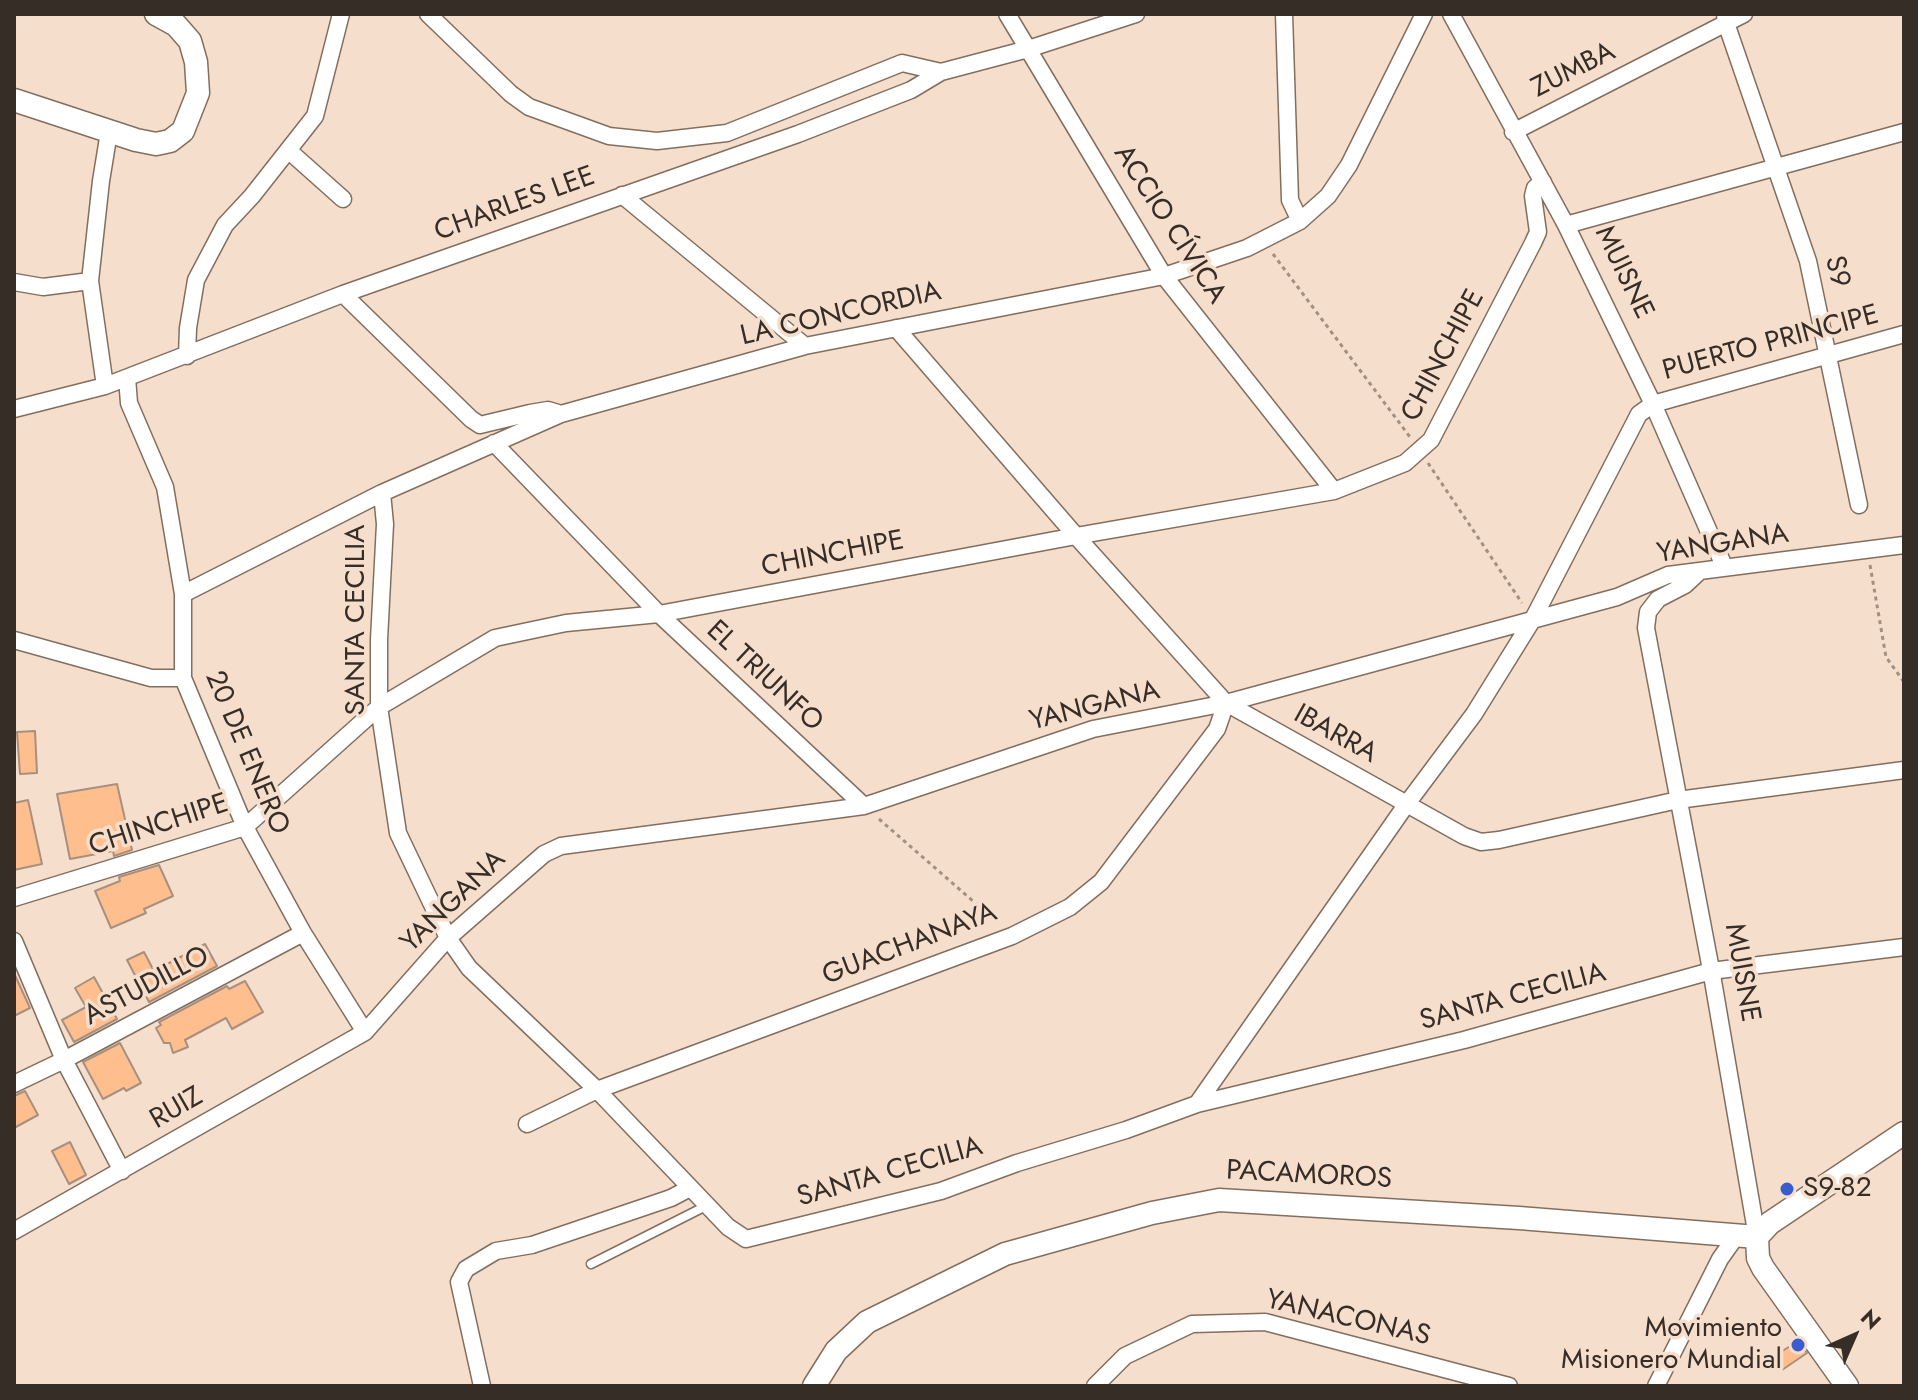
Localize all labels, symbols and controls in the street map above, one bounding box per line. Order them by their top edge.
street label: ZUMBA [1527,36,1621,106]
street label: ACCIO CÍVICA [1105,140,1233,310]
street label: CHARLES LEE [430,160,600,250]
street label: MUISNE [1586,221,1660,325]
street label: S9 [1816,253,1856,291]
street label: LA CONCORDIA [738,276,944,354]
street label: CHINCHIPE [1395,284,1493,428]
street label: PUERTO PRINCIPE [1659,299,1883,389]
street label: YANGANA [1655,518,1791,572]
street label: SANTA CECILIA [340,524,374,716]
street label: CHINCHIPE [759,525,907,585]
street label: EL TRIUNFO [699,614,829,740]
street label: 20 DE ENERO [196,666,296,840]
street label: YANGANA [1027,675,1163,739]
street label: IBARRA [1287,698,1383,772]
street label: CHINCHIPE [85,788,233,864]
street label: YANGANA [395,844,513,960]
street label: GUACHANAYA [818,896,1002,994]
street label: MUISNE [1716,921,1766,1025]
street label: ASTUDILLO [79,940,215,1034]
street label: SANTA CECILIA [1416,957,1610,1039]
street label: RUIZ [145,1081,209,1137]
street label: SANTA CECILIA [793,1131,987,1215]
street label: PACAMOROS [1225,1155,1393,1197]
place label: S9-82 [1803,1172,1872,1206]
marker: S9-82 [1778,1180,1796,1198]
street label: YANACONAS [1263,1284,1433,1354]
north arrow [1814,1296,1894,1376]
text: N [1853,1302,1888,1337]
place label: Movimiento Misionero Mundial [1561,1312,1782,1378]
marker: Movimiento Misionero Mundial [1789,1336,1807,1354]

